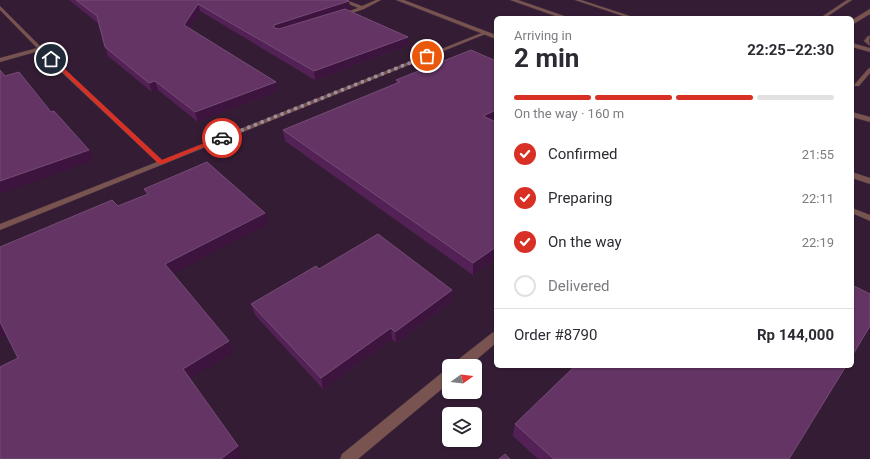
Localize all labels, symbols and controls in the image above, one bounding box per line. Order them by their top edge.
text: Arriving in [514,28,572,43]
pin [410,39,444,73]
text: 22:25–22:30 [747,41,834,59]
pin [34,42,68,76]
text: 2 min [514,43,579,73]
icon: bag [416,45,438,67]
icon: home [40,48,62,70]
text: On the way · 160 m [514,106,624,121]
courier [202,118,242,158]
icon: car [211,127,233,149]
icon: check [514,143,536,165]
text: Confirmed [548,145,618,163]
text: 21:55 [802,147,834,162]
icon: check [514,187,536,209]
text: Preparing [548,189,612,207]
text: 22:11 [802,191,834,206]
icon: check [514,231,536,253]
text: On the way [548,233,622,251]
text: 22:19 [802,235,834,250]
text: Delivered [548,277,610,295]
text: Order #8790 [514,326,597,344]
text: Rp 144,000 [757,326,834,344]
north arrow [442,359,482,399]
map controls [442,359,482,447]
button: layers [442,407,482,447]

